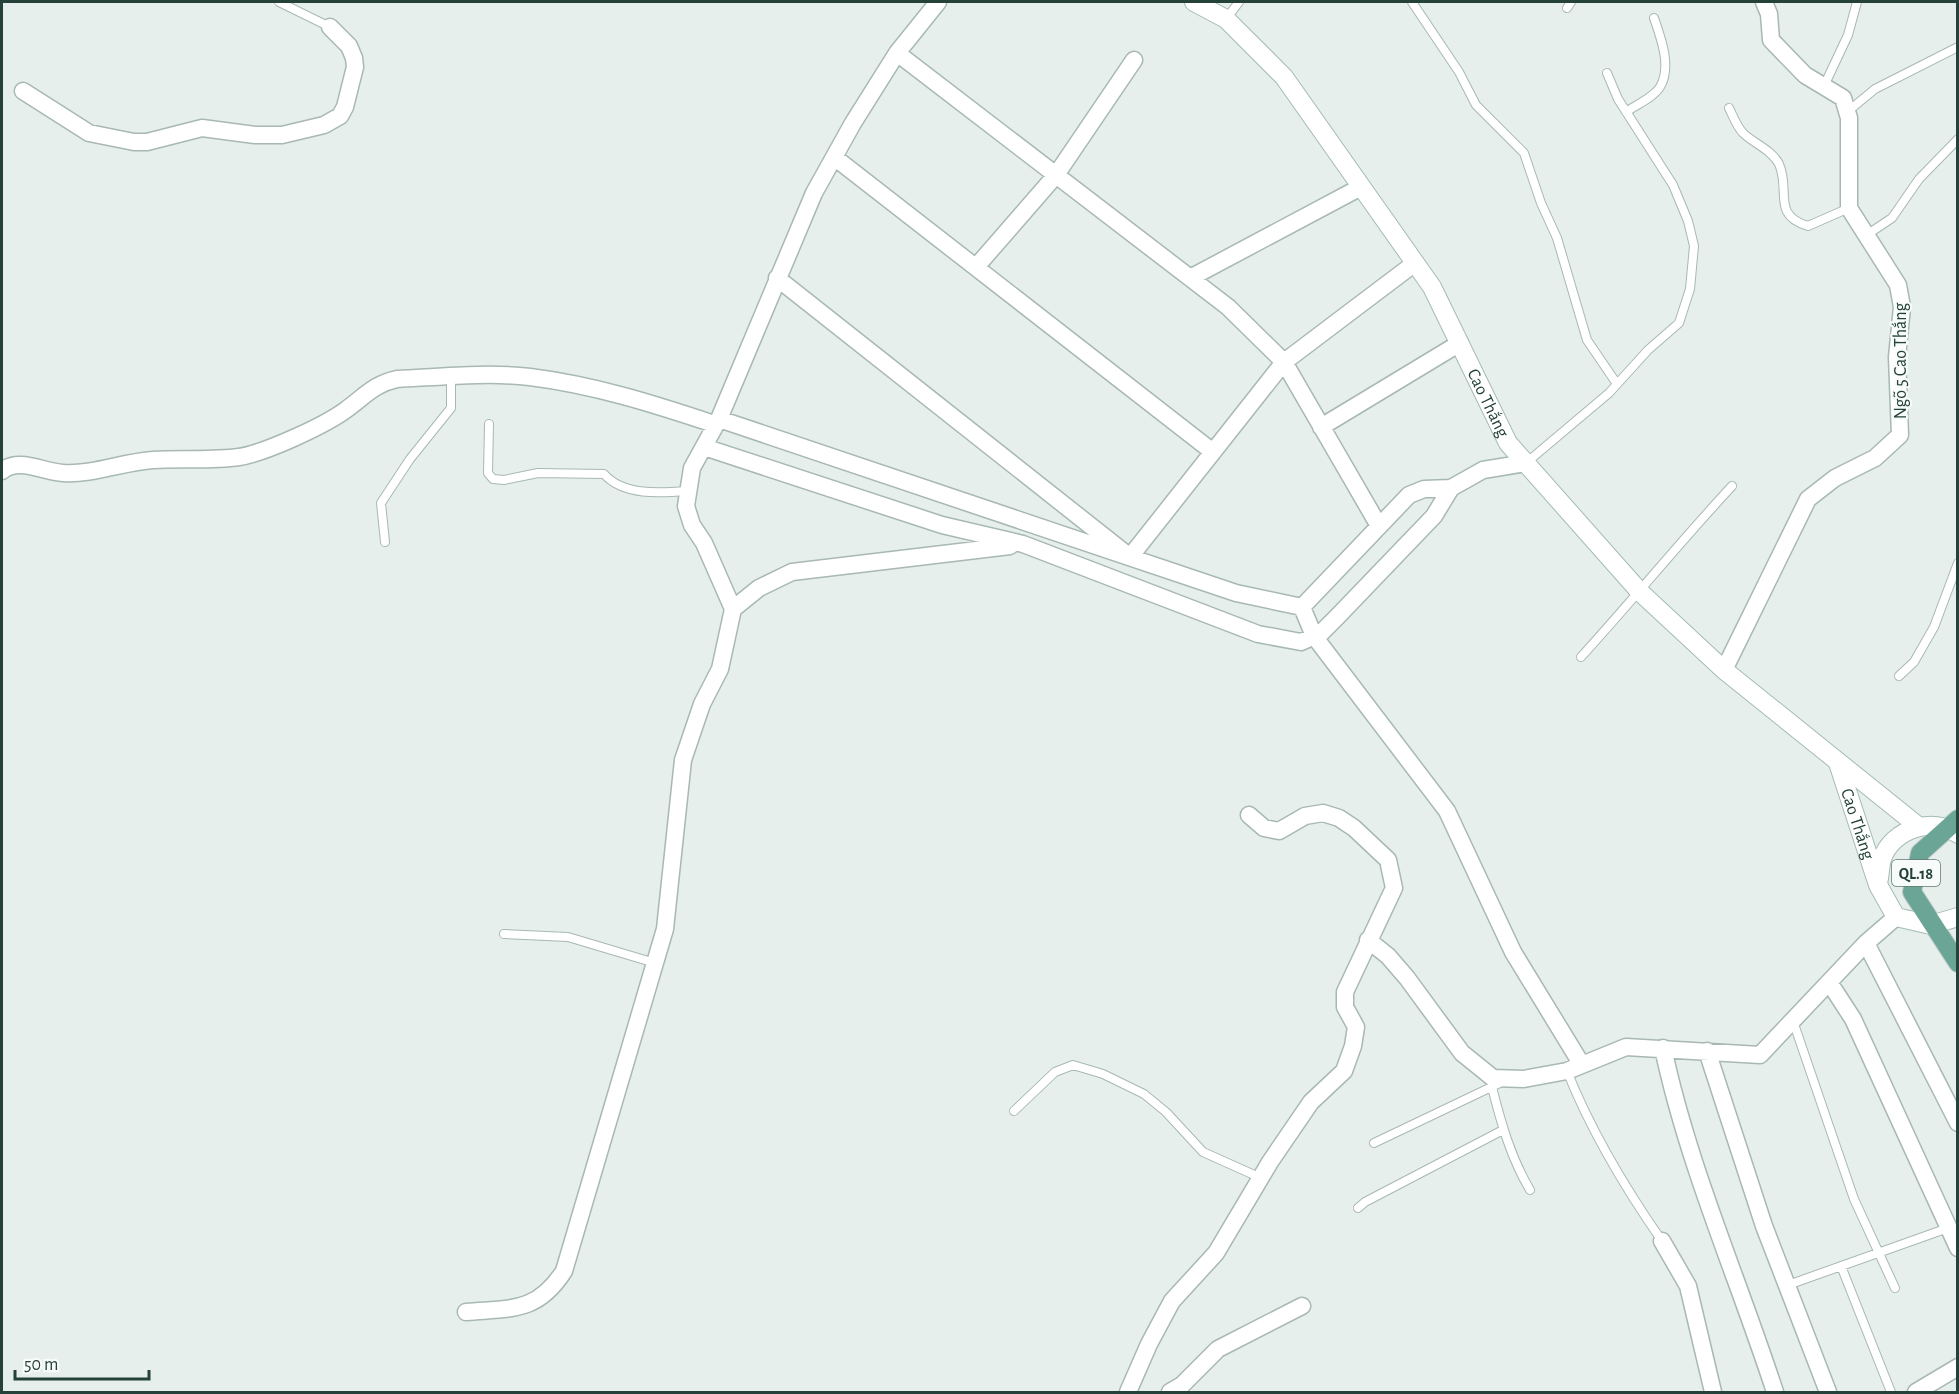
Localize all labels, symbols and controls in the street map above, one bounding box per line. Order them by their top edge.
street label: Ngõ 5 Cao Thắng [1891,302,1910,419]
street label: Cao Thắng [1463,366,1512,441]
street label: Cao Thắng [1837,786,1877,862]
road number: QL.18 [1892,860,1940,886]
scale bar [15,1343,148,1381]
text: 50 m [24,1356,58,1374]

